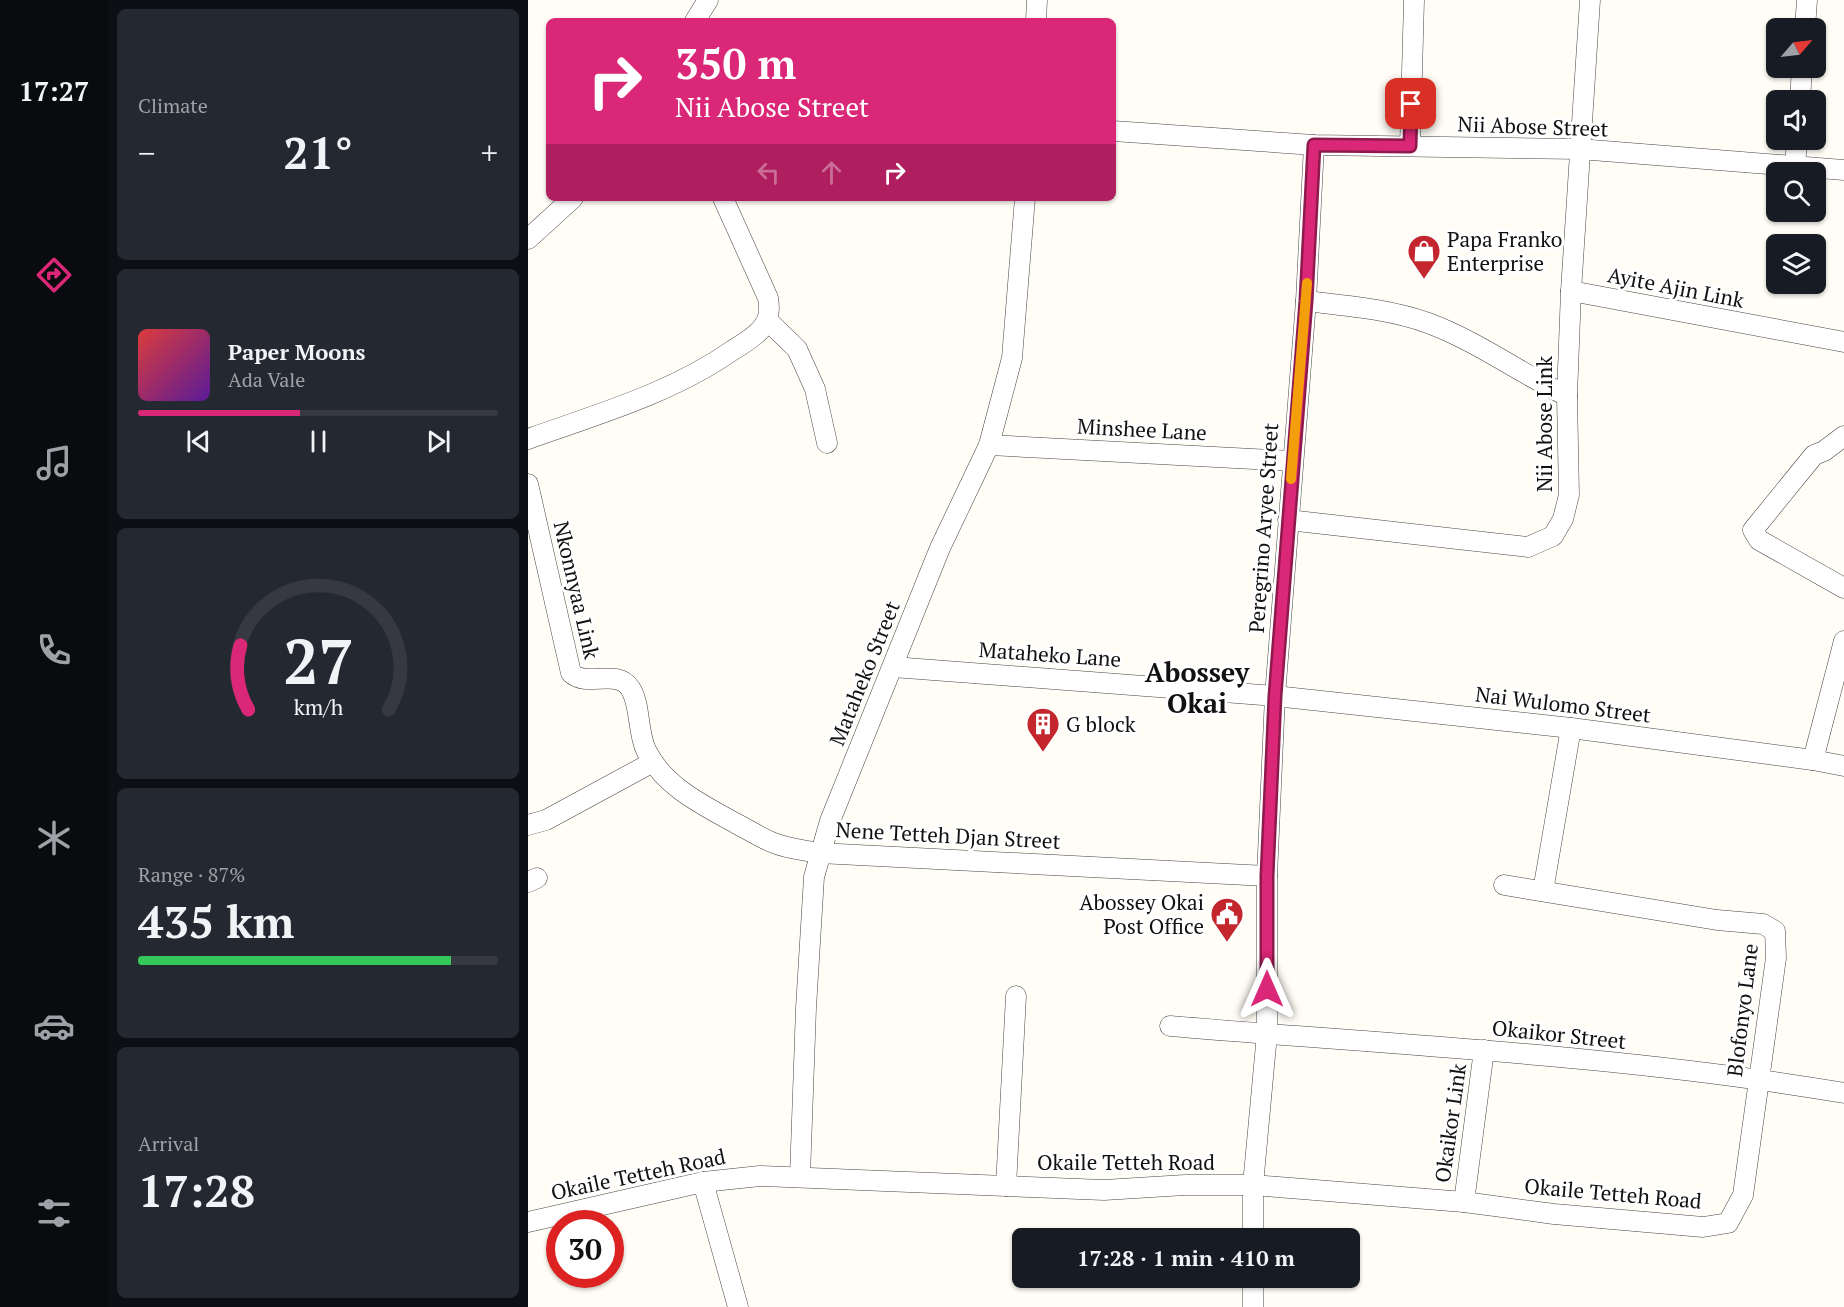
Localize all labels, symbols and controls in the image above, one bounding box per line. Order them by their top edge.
north arrow [1766,18,1826,78]
map controls [1766,18,1826,294]
text: 350 m [675,35,796,91]
icon: right [576,42,654,120]
text: 17:27 [19,73,89,109]
pin [1385,78,1436,129]
icon: arrive [1394,87,1427,120]
text: Nii Abose Street [675,89,869,125]
button: sound [1766,90,1826,150]
text: Climate [138,92,208,119]
street label: Nii Abose Street [1457,109,1609,143]
text: 21° [283,122,353,182]
text: − [138,131,156,174]
text: + [480,131,498,174]
icon: left [752,156,785,189]
icon: ahead [815,156,848,189]
icon: right [878,156,911,189]
button: search [1766,162,1826,222]
place label: Papa Franko Enterprise [1447,225,1562,277]
shop icon: Papa Franko Enterprise [1406,233,1442,280]
button: layers [1766,234,1826,294]
icon: directions [33,254,75,296]
street label: Ayite Ajin Link [1605,260,1747,314]
text: Paper Moons [228,337,366,366]
street label: Nii Abose Link [1530,356,1558,492]
text: Ada Vale [228,366,305,393]
street label: Minshee Lane [1076,412,1208,446]
street label: Peregrino Aryee Street [1242,422,1284,634]
icon: previous [182,425,215,458]
icon: pause [302,425,335,458]
icon: next [422,425,455,458]
icon: music [33,442,75,484]
street label: Nkonnyaa Link [548,518,606,662]
street label: Mataheko Street [822,596,906,749]
text: 27 [283,620,353,703]
icon: phone [33,629,75,671]
street label: Mataheko Lane [978,635,1122,673]
district label: Abossey Okai [1145,654,1250,721]
street label: Nai Wulomo Street [1474,679,1653,729]
text: km/h [293,694,343,722]
building icon: G block [1025,706,1061,753]
place label: G block [1066,710,1136,738]
street label: Nene Tetteh Djan Street [835,815,1061,855]
icon: climate [33,817,75,859]
text: Range · 87% [138,861,245,888]
place label: Abossey Okai Post Office [1079,888,1204,940]
text: 435 km [138,891,294,951]
public building icon: Abossey Okai Post Office [1209,896,1245,943]
street label: Blofonyo Lane [1720,942,1764,1078]
position arrow [1235,957,1299,1021]
icon: car [33,1005,75,1047]
street label: Okaikor Street [1491,1013,1628,1055]
street label: Okaikor Link [1428,1062,1472,1184]
text: Arrival [138,1130,199,1157]
street label: Okaile Tetteh Road [548,1142,728,1206]
street label: Okaile Tetteh Road [1037,1148,1215,1176]
text: 17:28 [138,1160,255,1220]
street label: Okaile Tetteh Road [1523,1171,1703,1215]
icon: filters [33,1192,75,1234]
speed limit sign: 30 [546,1210,624,1288]
text: 17:28 · 1 min · 410 m [1077,1243,1295,1272]

